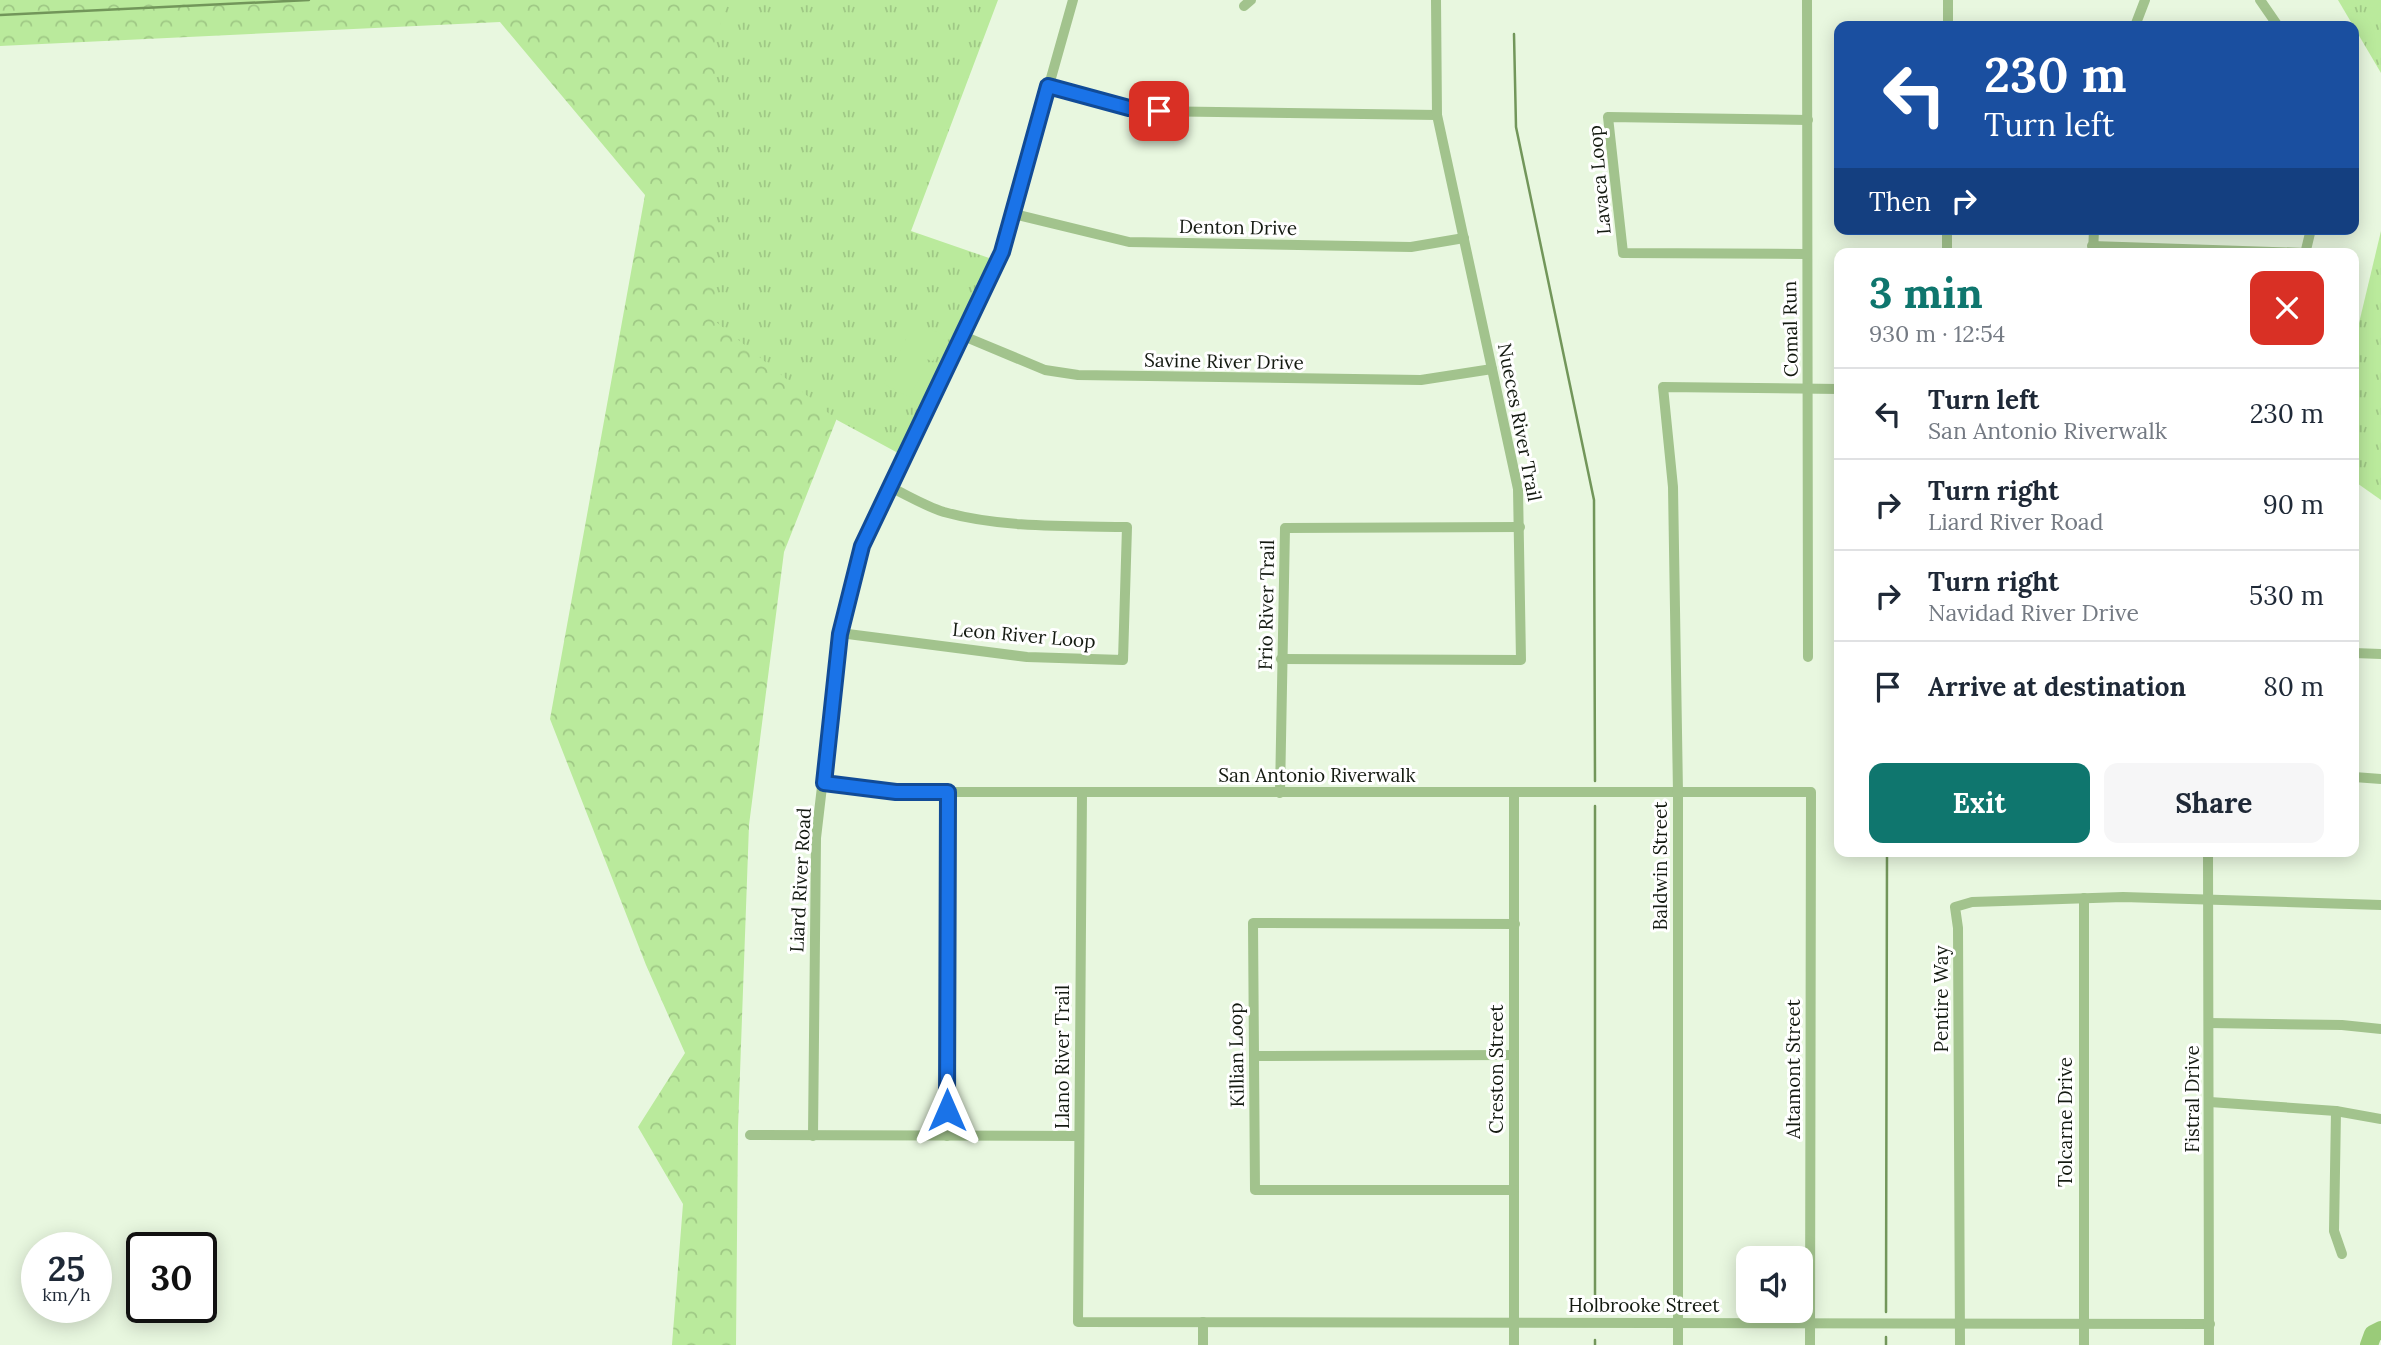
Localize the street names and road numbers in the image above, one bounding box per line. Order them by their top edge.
street label: Lavaca Loop [1582,124,1616,236]
street label: Denton Drive [1179,214,1297,240]
street label: Comal Run [1777,281,1803,377]
street label: Nueces River Trail [1493,341,1547,503]
street label: Savine River Drive [1144,348,1304,374]
street label: Frio River Trail [1253,540,1279,670]
street label: Leon River Loop [951,617,1097,653]
street label: San Antonio Riverwalk [1218,763,1417,787]
street label: Baldwin Street [1648,801,1672,931]
street label: Liard River Road [784,807,816,953]
street label: Pentire Way [1929,946,1953,1052]
street label: Llano River Trail [1050,985,1074,1129]
street label: Altamont Street [1781,998,1805,1140]
street label: Killian Loop [1223,1002,1249,1108]
street label: Creston Street [1484,1004,1508,1134]
street label: Fistral Drive [2180,1045,2204,1153]
street label: Tolcarne Drive [2053,1057,2077,1187]
street label: Holbrooke Street [1568,1293,1720,1317]

